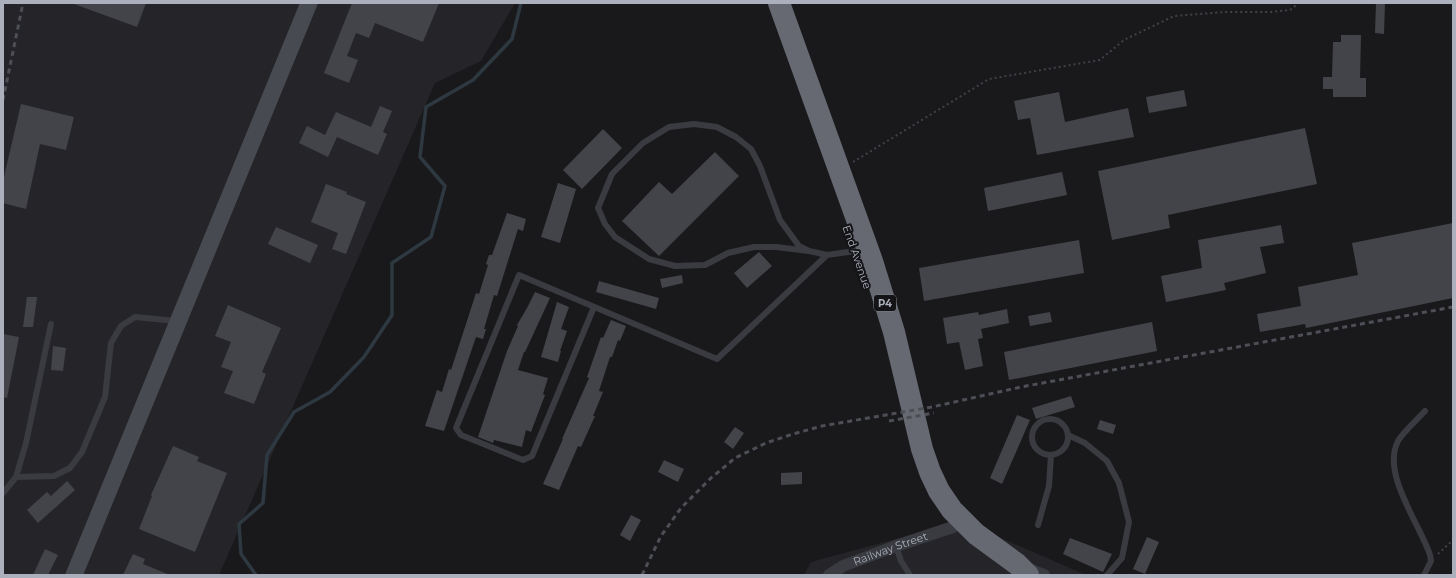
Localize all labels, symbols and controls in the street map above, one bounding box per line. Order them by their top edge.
street label: End Avenue [840,223,875,291]
road number: P4 [874,295,896,311]
street label: Railway Street [851,529,930,569]

